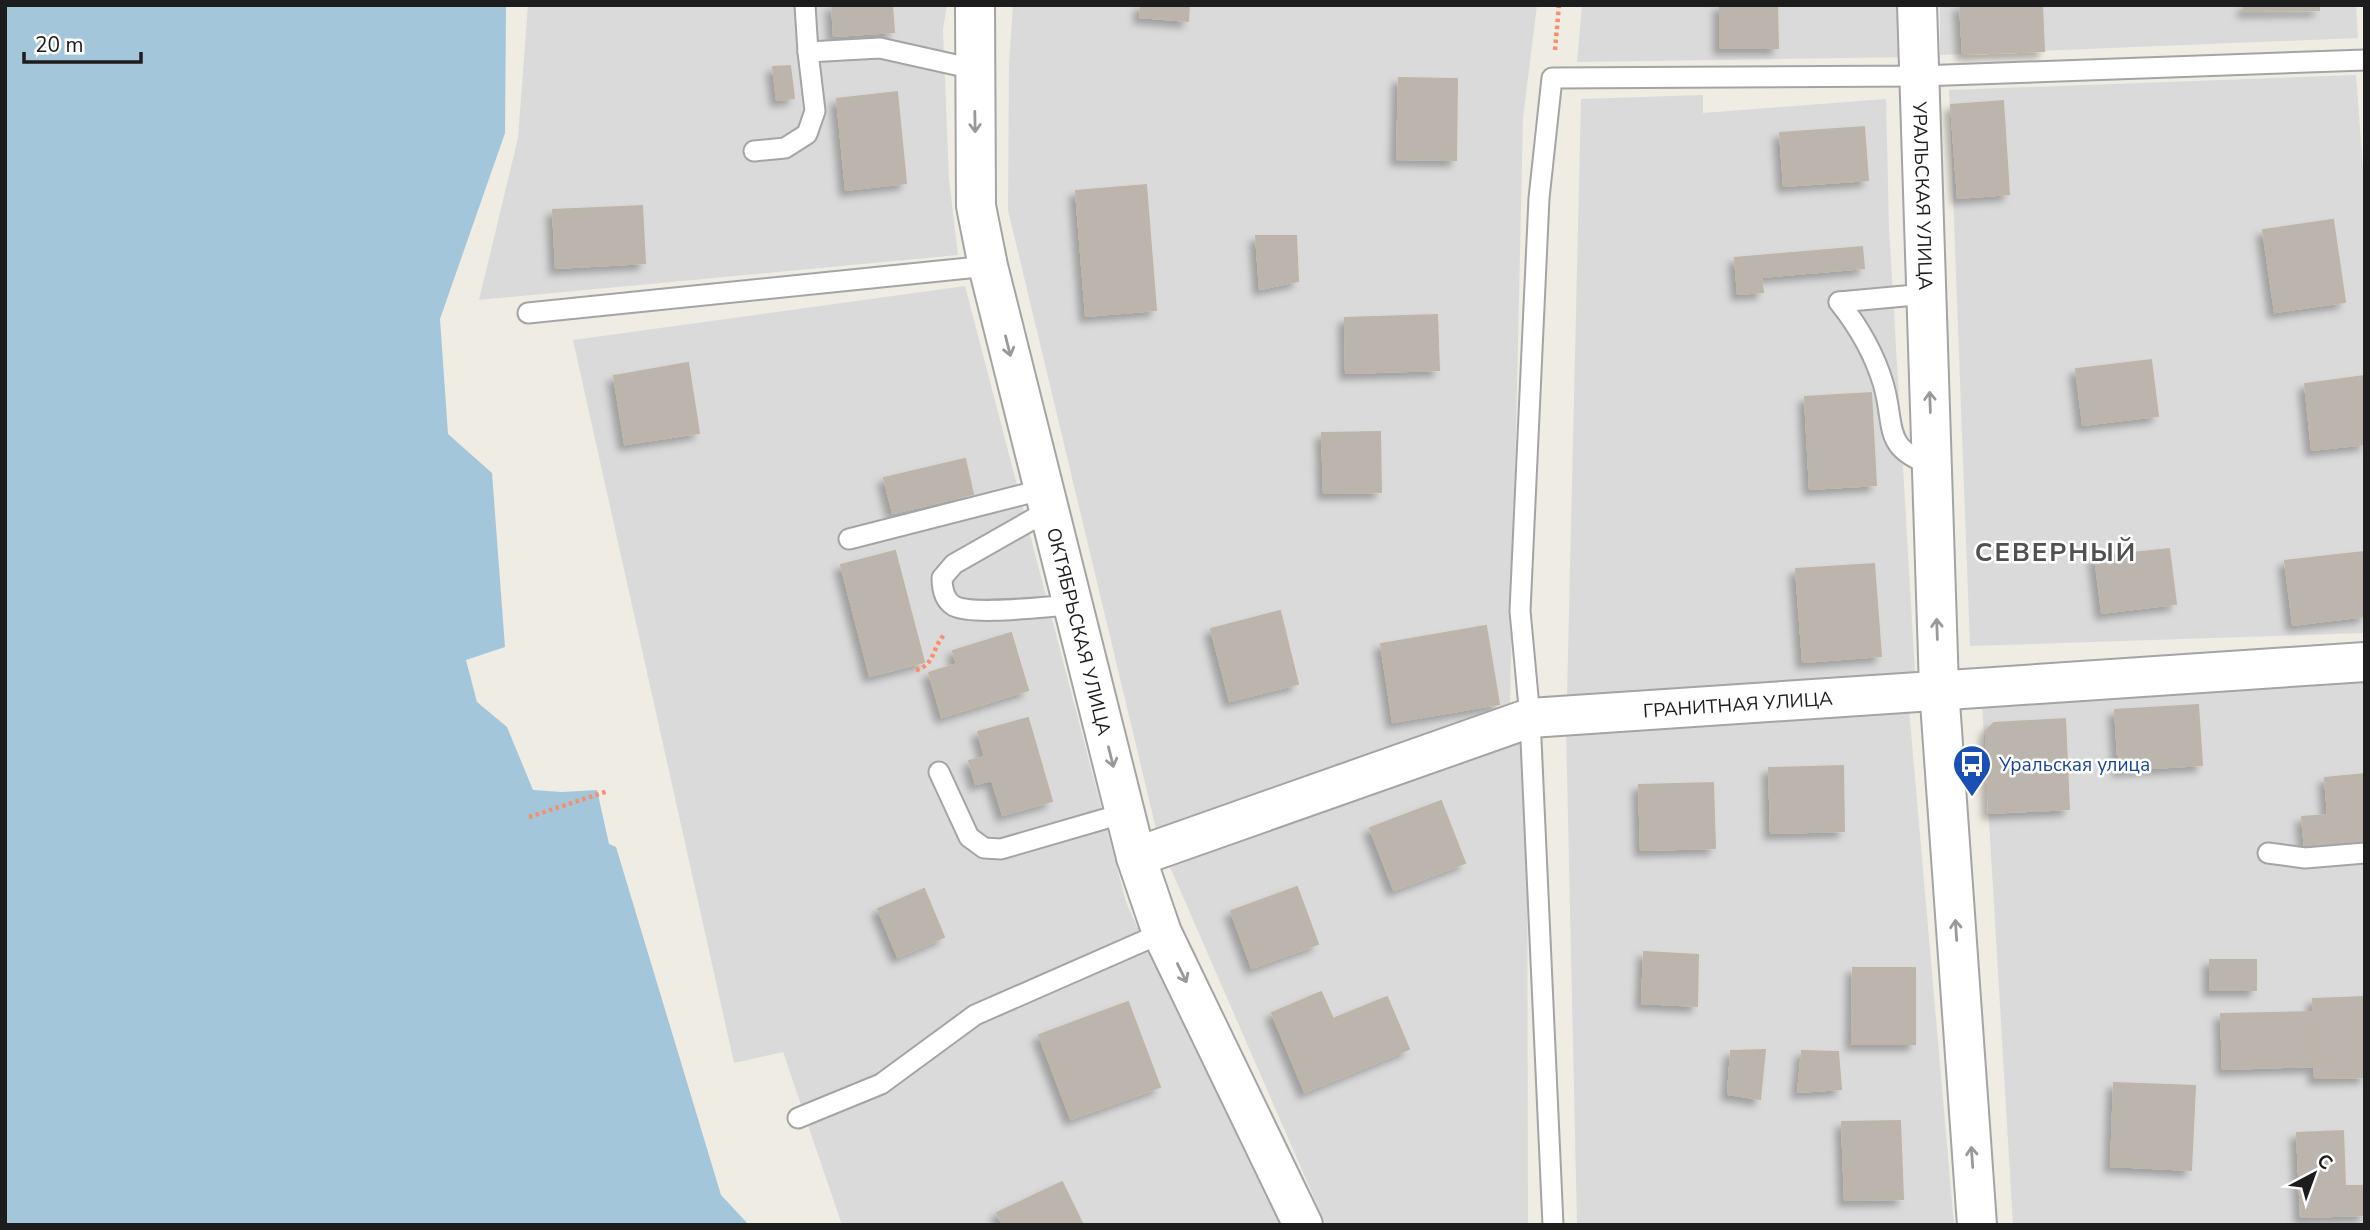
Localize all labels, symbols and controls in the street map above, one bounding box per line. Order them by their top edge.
scale bar [24,21,142,65]
text: 20 m [35,31,84,59]
street label: УРАЛЬСКАЯ УЛИЦА [1906,100,1938,291]
one-way arrow [968,111,982,134]
one-way arrow [1002,334,1015,357]
one-way arrow [1923,391,1936,414]
street label: ОКТЯБРЬСКАЯ УЛИЦА [1040,525,1117,739]
district label: СЕВЕРНЫЙ [1975,535,2137,570]
one-way arrow [1931,618,1944,641]
street label: ГРАНИТНАЯ УЛИЦА [1642,686,1834,724]
bus stop icon: Уральская улица [1951,743,1993,798]
one-way arrow [1105,745,1118,768]
place label: Уральская улица [1998,752,2150,778]
one-way arrow [1949,919,1962,942]
one-way arrow [1175,962,1189,983]
north arrow [2279,1139,2349,1209]
one-way arrow [1965,1146,1978,1168]
text: С [2311,1148,2338,1176]

